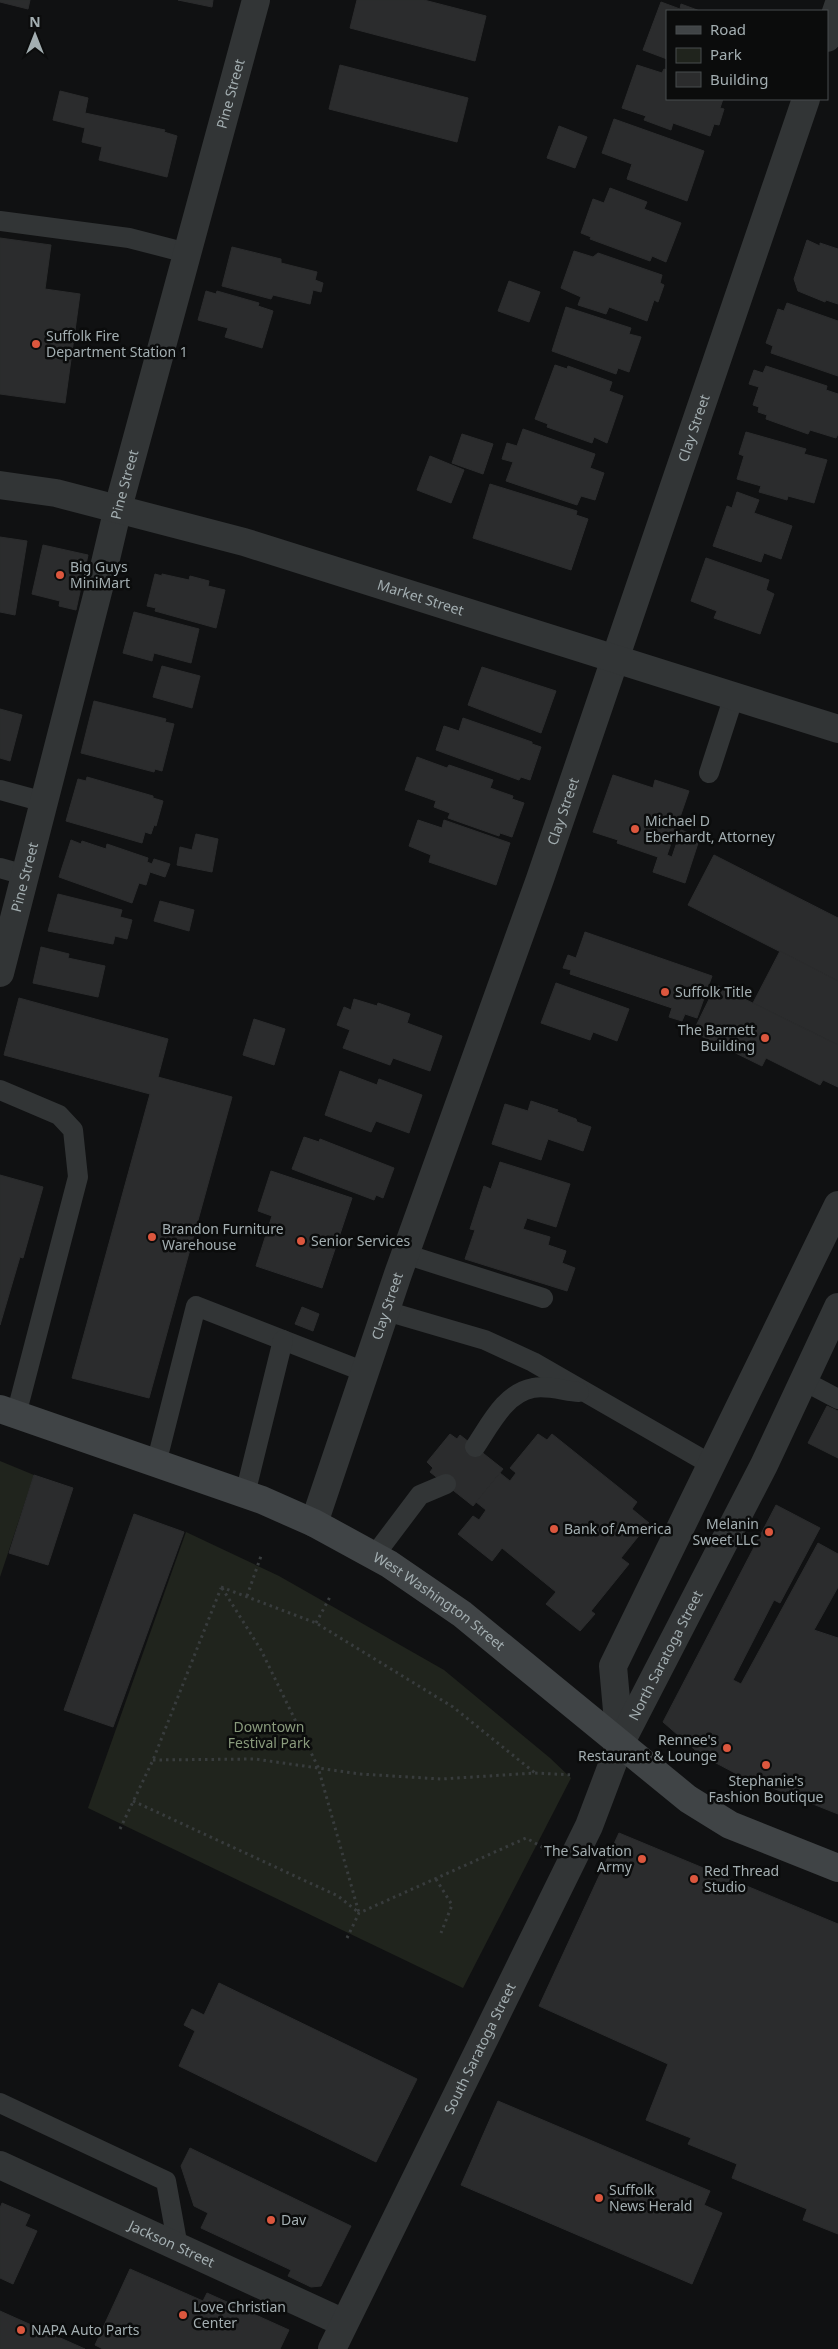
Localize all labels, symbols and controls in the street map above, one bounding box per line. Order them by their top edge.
north arrow [10,10,60,60]
legend [666,10,828,100]
text: N [29,12,41,31]
text: Road [710,19,746,39]
text: Park [710,44,742,64]
street label: Pine Street [212,57,249,131]
text: Building [710,69,768,89]
place label: Suffolk Fire Department Station 1 [46,326,188,361]
marker: Suffolk Fire Department Station 1 [30,338,42,350]
street label: Clay Street [673,392,714,464]
street label: Pine Street [106,448,142,521]
place label: Big Guys MiniMart [70,557,130,592]
marker: Big Guys MiniMart [54,569,66,581]
street label: Market Street [375,575,466,620]
street label: Clay Street [542,775,583,848]
place label: Michael D Eberhardt, Attorney [645,811,776,846]
marker: Michael D Eberhardt, Attorney [629,823,641,835]
street label: Pine Street [6,840,42,914]
place label: Suffolk Title [675,982,752,1001]
marker: Suffolk Title [659,986,671,998]
place label: The Barnett Building [678,1020,755,1055]
marker: The Barnett Building [759,1032,771,1044]
place label: Brandon Furniture Warehouse [162,1219,284,1254]
marker: Brandon Furniture Warehouse [146,1231,158,1243]
place label: Senior Services [311,1231,410,1250]
marker: Senior Services [295,1235,307,1247]
street label: Clay Street [366,1270,407,1342]
place label: Melanin Sweet LLC [693,1514,759,1549]
place label: Bank of America [564,1519,672,1538]
marker: Bank of America [548,1523,560,1535]
marker: Melanin Sweet LLC [763,1526,775,1538]
street label: West Washington Street [370,1547,509,1654]
street label: North Saratoga Street [624,1587,707,1724]
park label: Downtown Festival Park [228,1717,311,1752]
place label: Rennee's Restaurant & Lounge [578,1730,717,1765]
marker: Rennee's Restaurant & Lounge [721,1742,733,1754]
marker: Stephanie's Fashion Boutique [760,1759,772,1771]
place label: Stephanie's Fashion Boutique [709,1771,824,1806]
place label: The Salvation Army [544,1841,633,1876]
marker: The Salvation Army [636,1853,648,1865]
place label: Red Thread Studio [704,1861,779,1896]
marker: Red Thread Studio [688,1873,700,1885]
street label: South Saratoga Street [439,1979,520,2117]
place label: Suffolk News Herald [609,2180,692,2215]
marker: Suffolk News Herald [593,2192,605,2204]
place label: Dav [281,2210,307,2229]
marker: Dav [265,2214,277,2226]
street label: Jackson Street [124,2215,218,2271]
place label: Love Christian Center [193,2297,286,2332]
marker: Love Christian Center [177,2309,189,2321]
place label: NAPA Auto Parts [31,2320,140,2339]
marker: NAPA Auto Parts [15,2324,27,2336]

